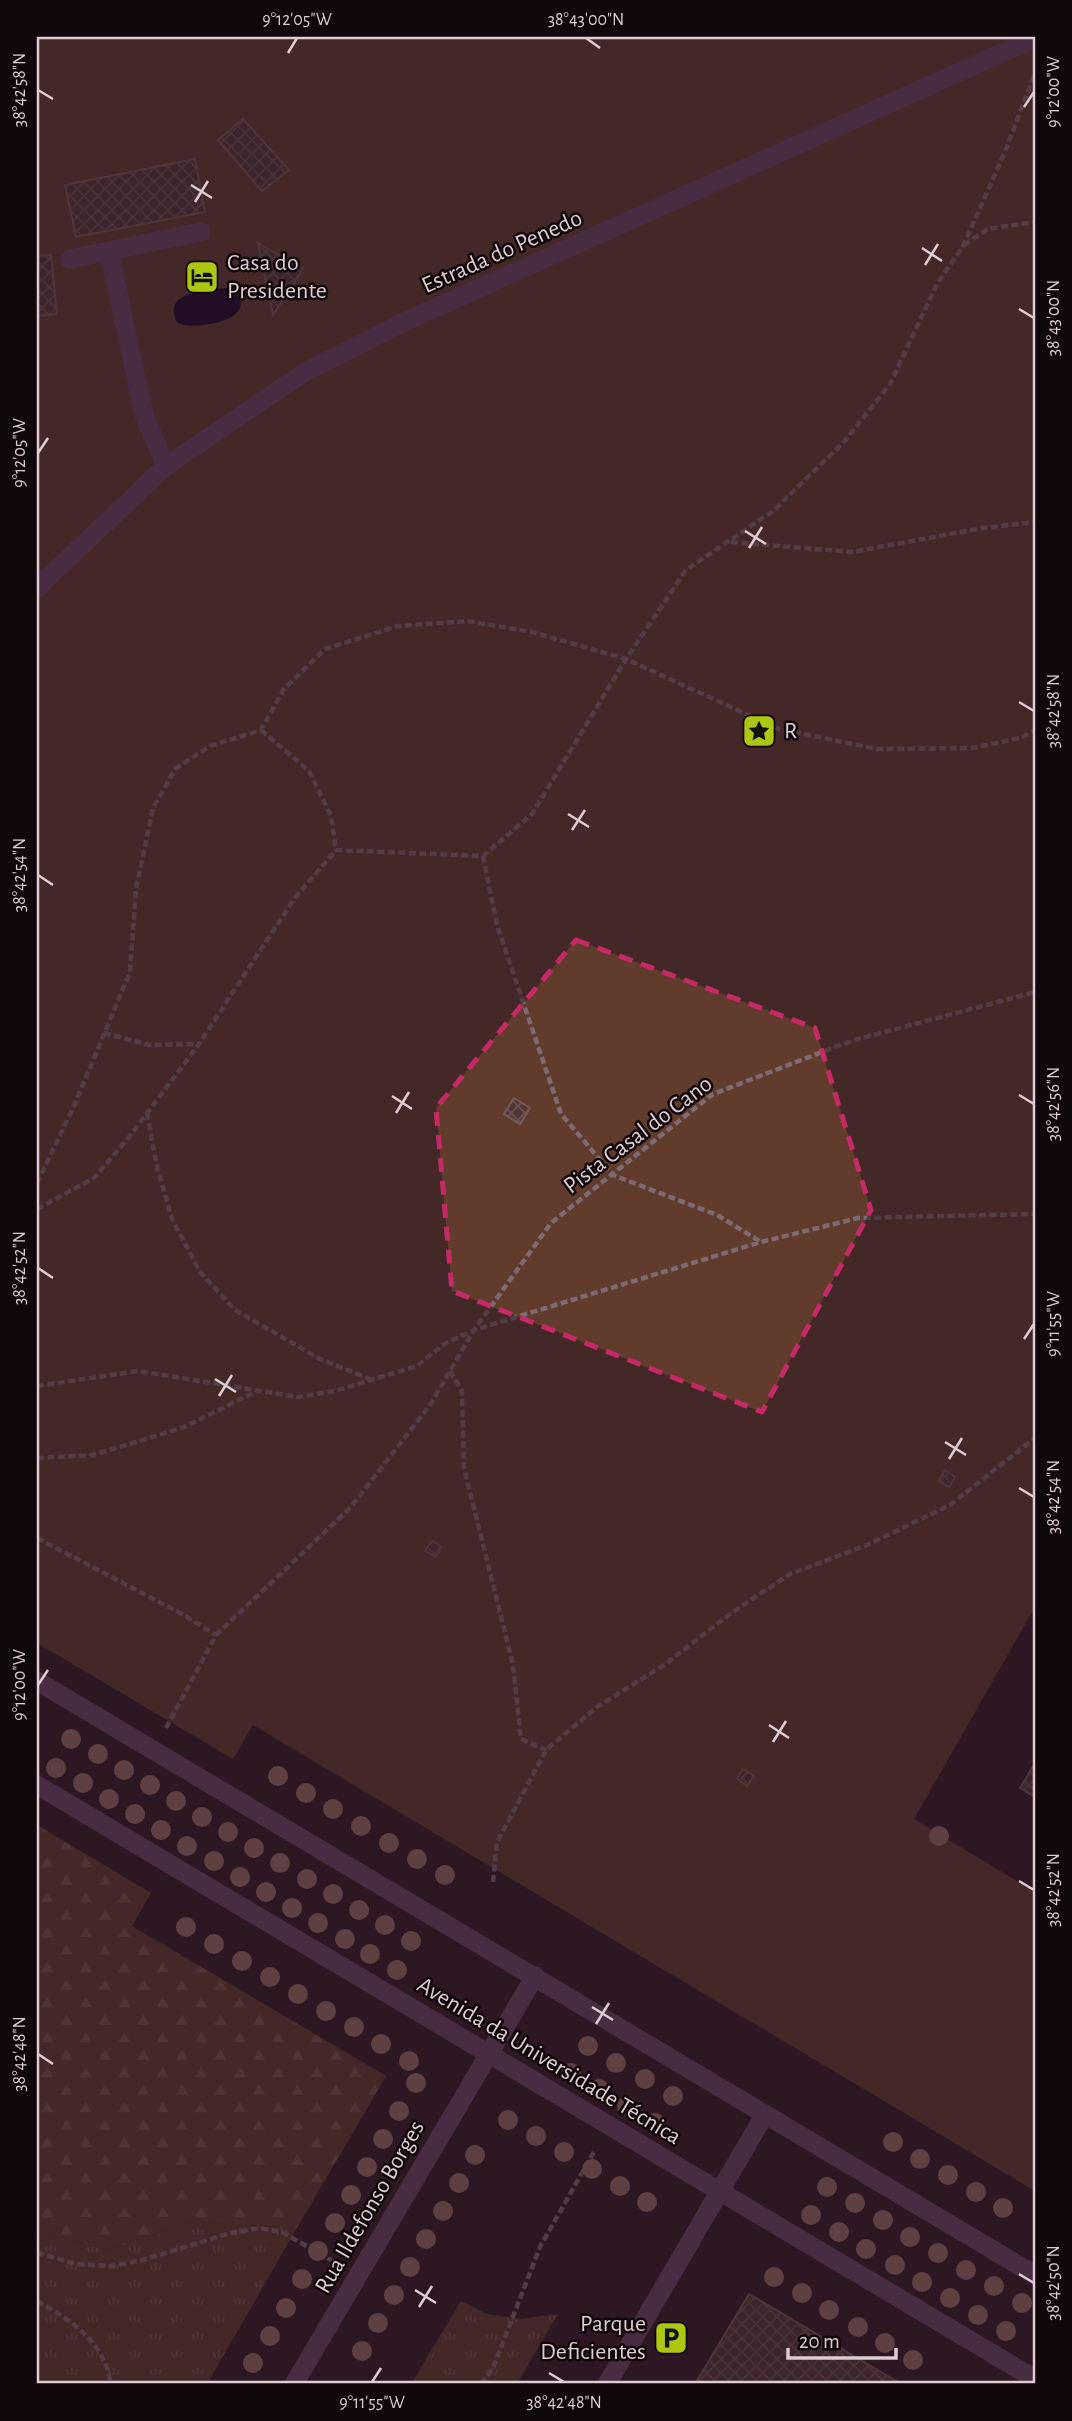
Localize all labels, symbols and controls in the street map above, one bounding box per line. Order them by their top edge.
text: 9°12'05"W [262,11,332,29]
text: 38°43'00"N [548,11,624,29]
text: 38°42'58"N [11,53,29,127]
text: 9°12'00"W [1045,56,1063,128]
street label: Estrada do Penedo [418,206,586,298]
place label: Casa do Presidente [227,251,327,303]
hotel icon: Casa do Presidente [183,258,221,296]
text: 38°43'00"N [1045,280,1063,356]
text: 9°12'05"W [11,418,29,488]
text: 38°42'58"N [1045,674,1063,748]
place icon: R [740,712,778,750]
place label: R [784,719,797,743]
text: 38°42'54"N [11,838,29,912]
text: 38°42'56"N [1045,1067,1063,1141]
street label: Pista Casal do Cano [559,1072,717,1198]
text: 38°42'52"N [11,1231,29,1305]
text: 9°11'55"W [1045,1291,1063,1357]
text: 38°42'54"N [1045,1460,1063,1534]
text: 9°12'00"W [11,1649,29,1721]
text: 38°42'52"N [1045,1853,1063,1927]
street label: Avenida da Universidade Técnica [413,1973,685,2149]
text: 38°42'48"N [11,2016,29,2092]
street label: Rua Ildefonso Borges [311,2117,429,2297]
text: 38°42'50"N [1045,2245,1063,2321]
place label: Parque Deficientes [540,2312,646,2364]
scale bar [788,2316,897,2360]
parking icon: Parque Deficientes [652,2319,690,2357]
text: 20 m [799,2331,840,2352]
text: 9°11'55"W [339,2394,405,2412]
text: 38°42'48"N [526,2394,602,2412]

